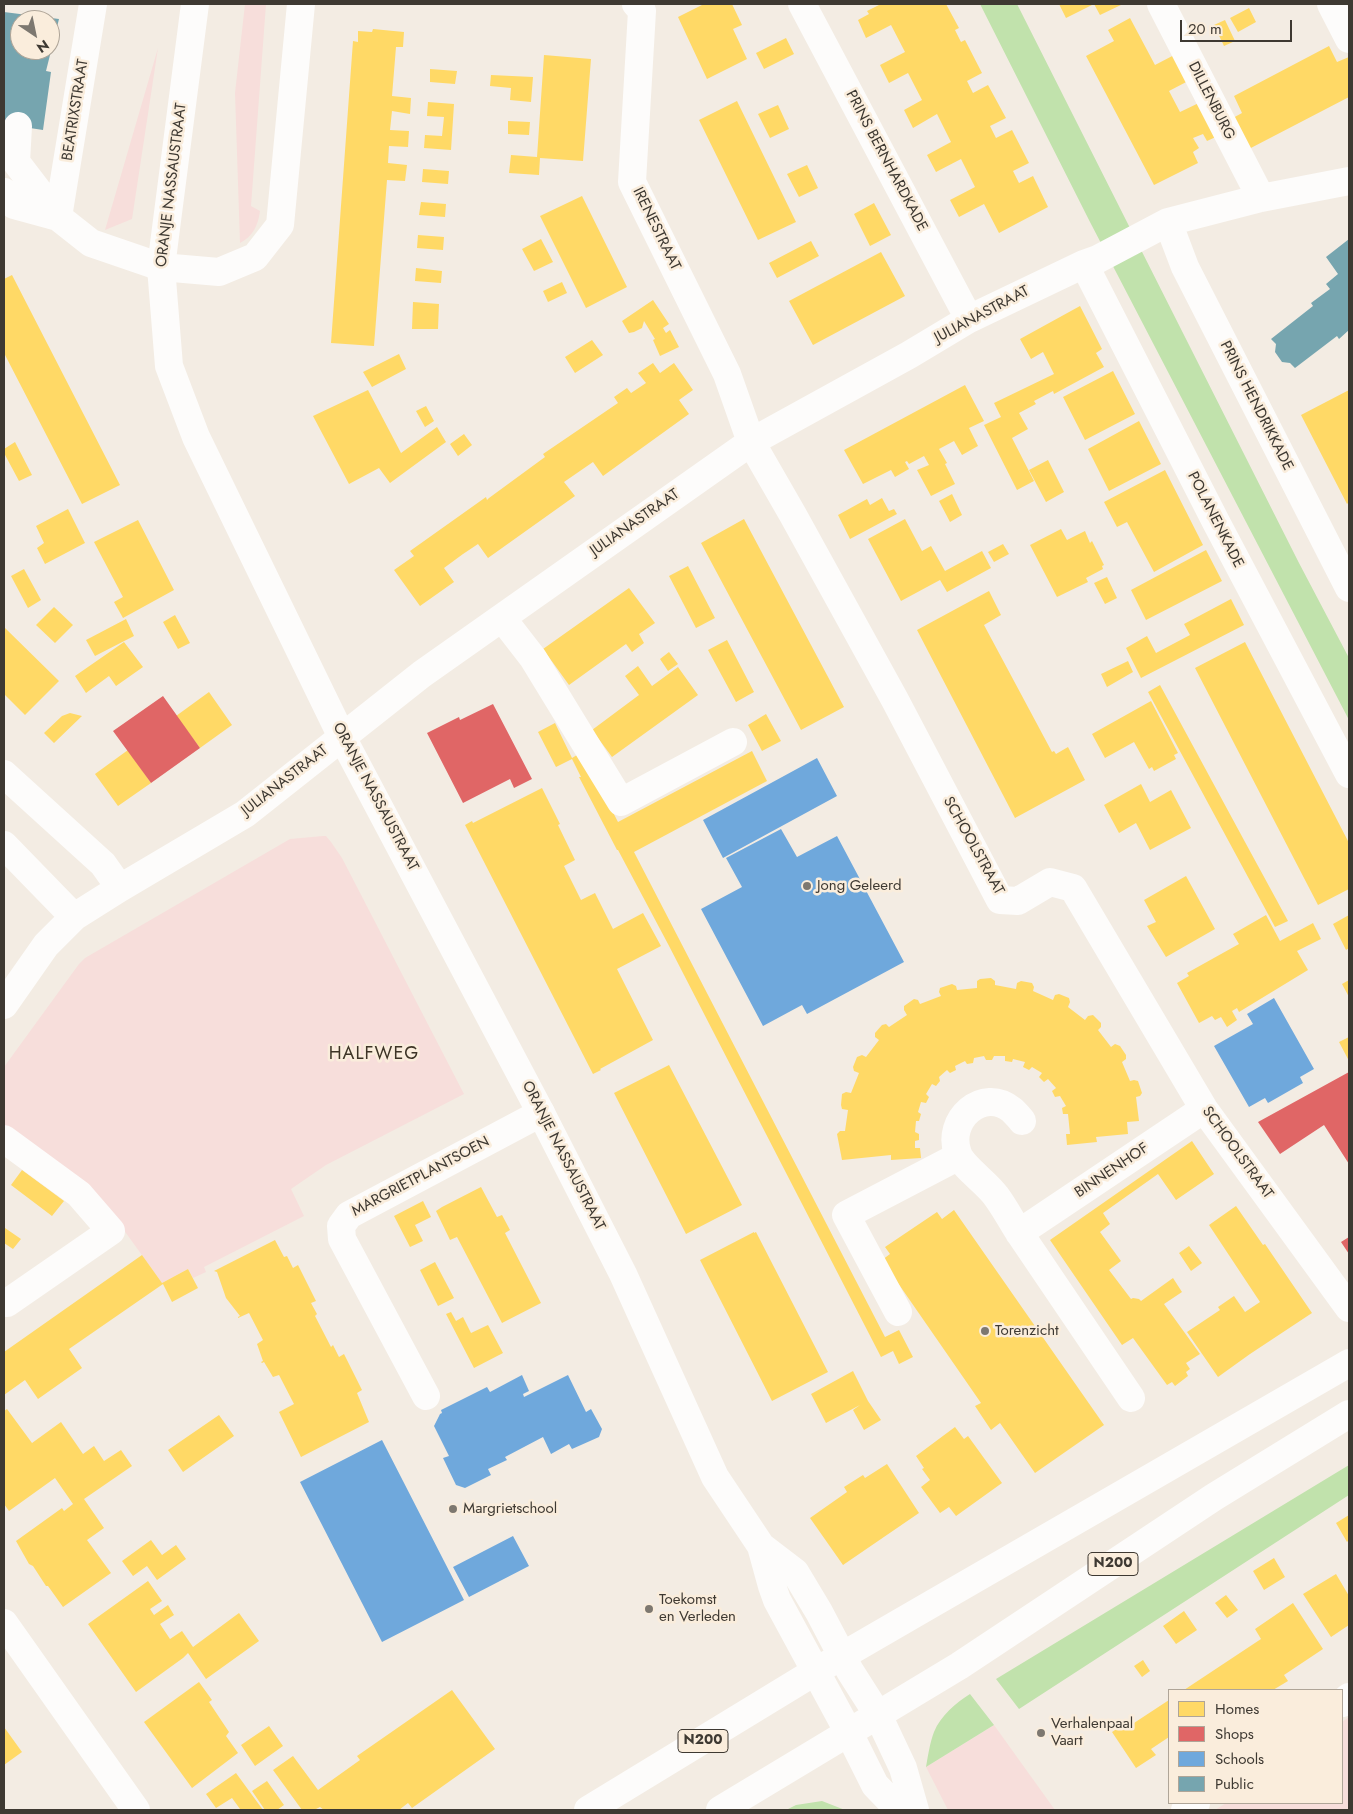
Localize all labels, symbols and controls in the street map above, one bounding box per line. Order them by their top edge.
north arrow [10,10,60,60]
scale bar [1183,10,1296,42]
text: 20 m [1188,18,1222,40]
text: N [33,35,53,58]
street label: BEATRIXSTRAAT [59,58,93,162]
street label: DILLENBURG [1184,59,1238,143]
street label: PRINS BERNHARDKADE [841,87,931,235]
street label: ORANJE NASSAUSTRAAT [153,102,191,268]
street label: IRENESTRAAT [628,185,684,273]
street label: JULIANASTRAAT [932,282,1032,348]
street label: PRINS HENDRIKKADE [1216,338,1296,474]
street label: POLANENKADE [1183,469,1247,571]
street label: JULIANASTRAAT [587,486,683,560]
street label: ORANJE NASSAUSTRAAT [328,720,422,874]
street label: JULIANASTRAAT [238,742,332,820]
street label: SCHOOLSTRAAT [939,794,1007,898]
place label: Jong Geleerd [817,877,902,895]
marker: Jong Geleerd [801,880,813,892]
district label: HALFWEG [328,1044,420,1066]
street label: ORANJE NASSAUSTRAAT [517,1078,609,1234]
street label: SCHOOLSTRAAT [1198,1103,1276,1203]
street label: MARGRIETPLANTSOEN [349,1133,493,1221]
street label: BINNENHOF [1072,1140,1152,1202]
place label: Torenzicht [995,1322,1059,1340]
marker: Torenzicht [979,1325,991,1337]
place label: Margrietschool [463,1500,557,1518]
marker: Margrietschool [447,1503,459,1515]
road number: N200 [1088,1552,1138,1576]
place label: Toekomst en Verleden [659,1591,736,1626]
marker: Toekomst en Verleden [643,1603,655,1615]
legend [1168,1689,1343,1804]
text: Homes [1215,1698,1259,1720]
place label: Verhalenpaal Vaart [1051,1715,1133,1750]
text: Shops [1215,1723,1254,1745]
marker: Verhalenpaal Vaart [1035,1727,1047,1739]
road number: N200 [678,1730,728,1752]
text: Schools [1215,1748,1264,1770]
text: Public [1215,1773,1254,1795]

